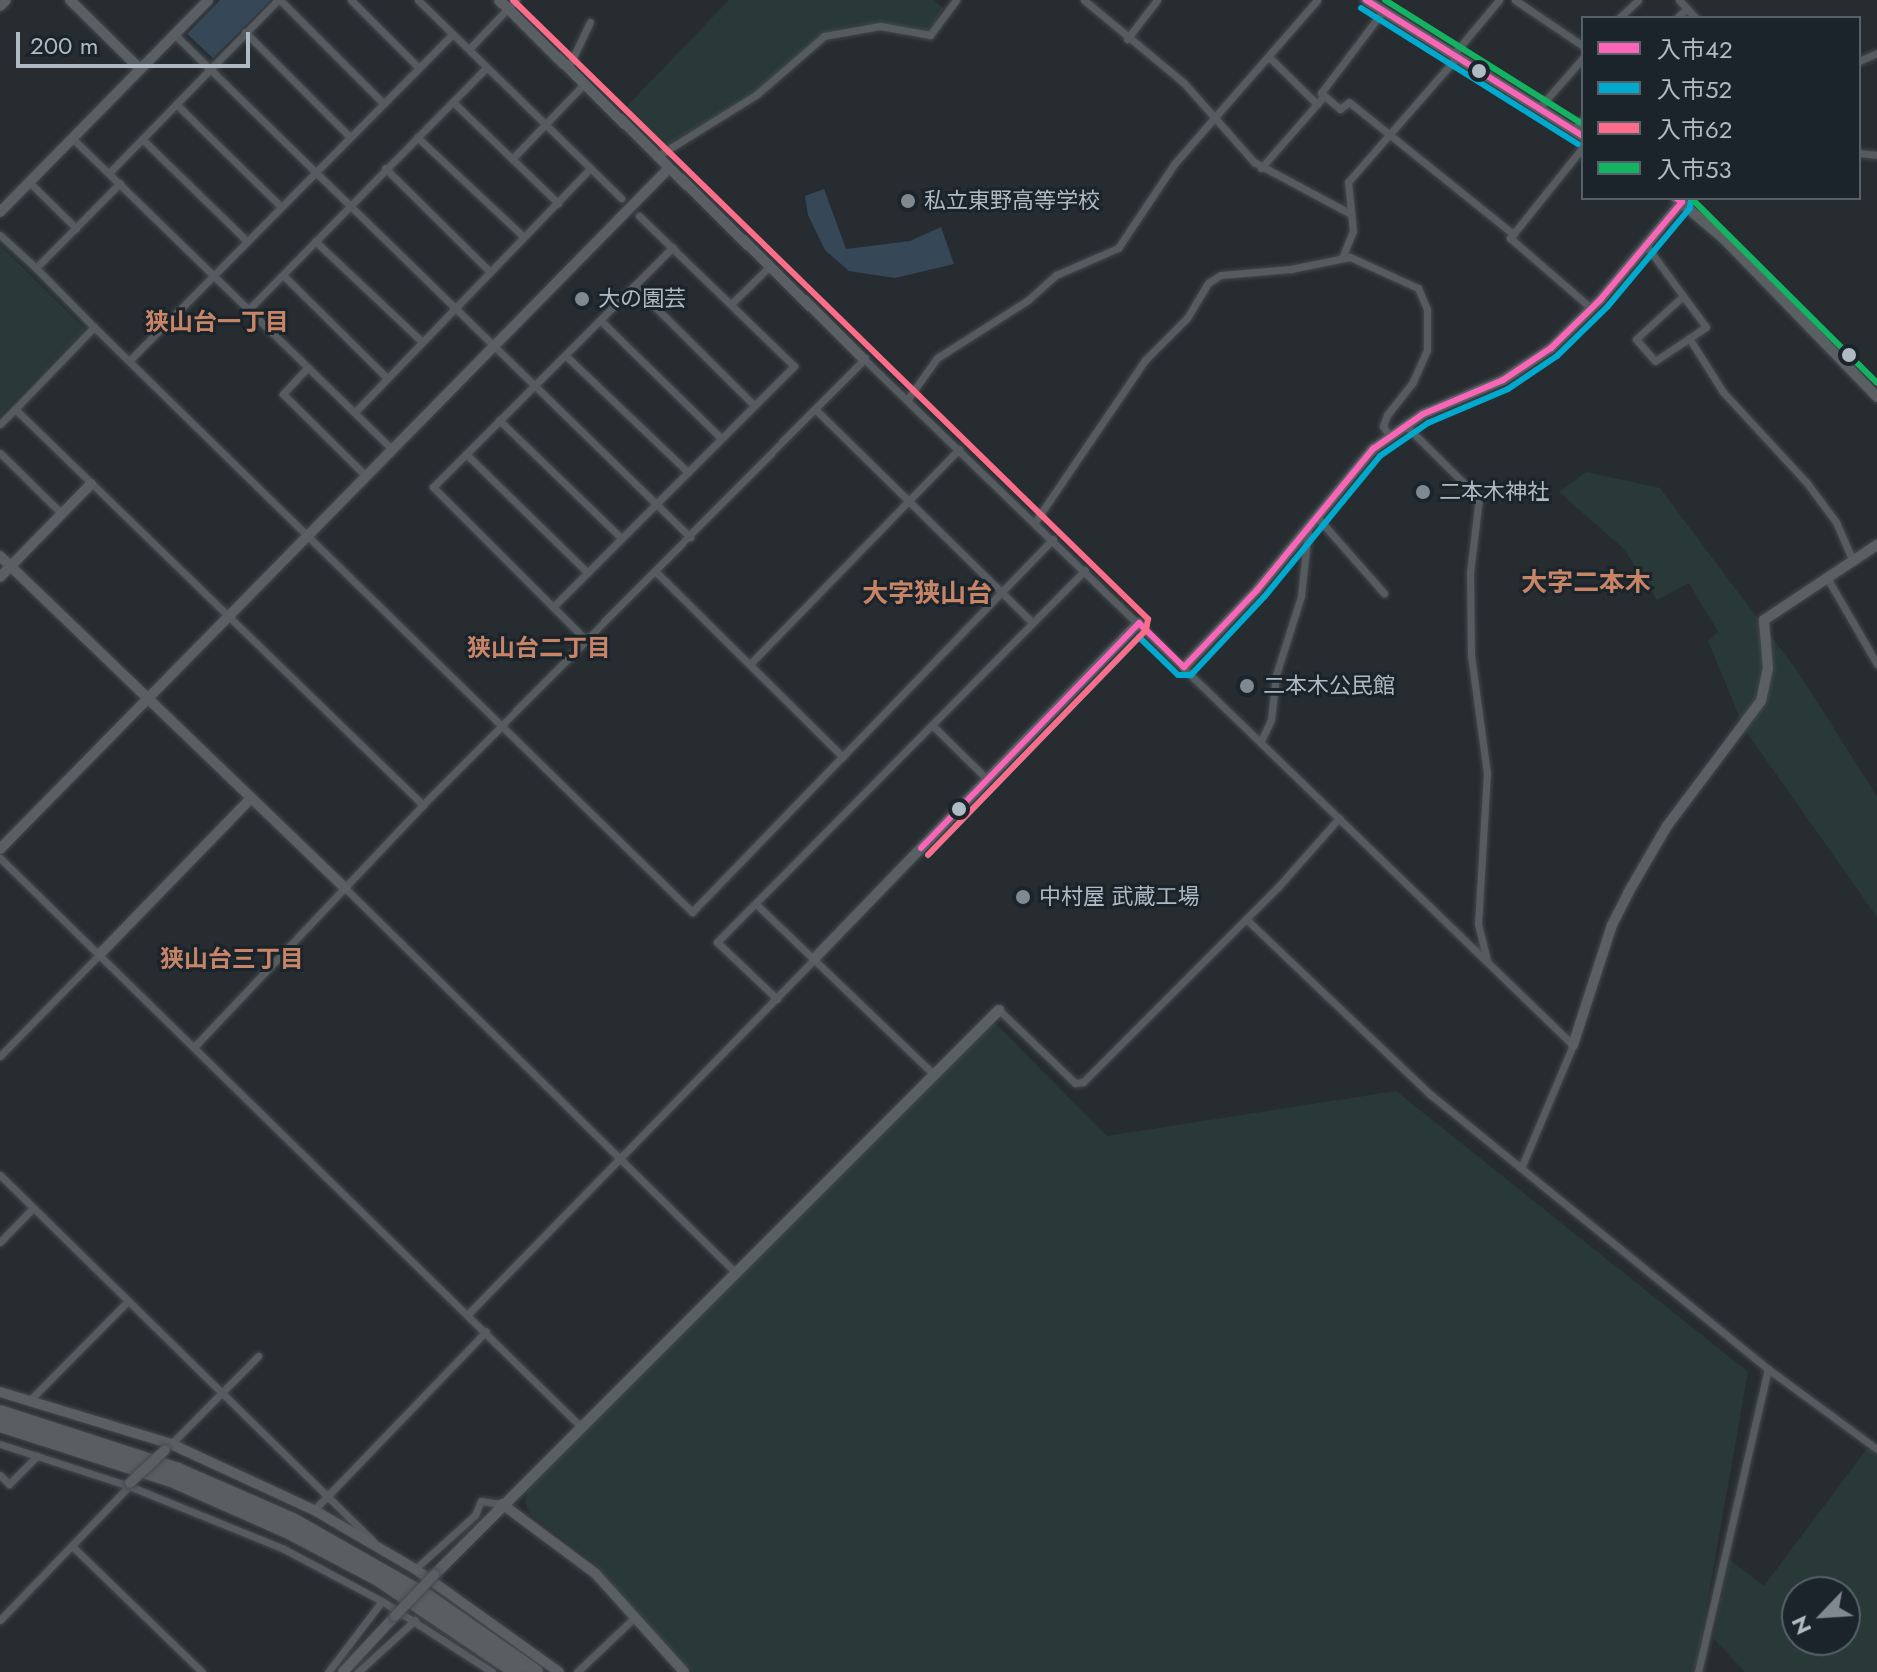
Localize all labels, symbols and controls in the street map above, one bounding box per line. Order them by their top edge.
scale bar [20,16,254,66]
legend [1581,16,1861,200]
text: 200 m [30,28,98,63]
text: 入市42 [1657,32,1733,67]
unlabelled marker [1471,63,1487,79]
text: 入市52 [1657,72,1732,107]
text: 入市62 [1657,112,1732,147]
text: 入市53 [1657,152,1732,187]
place label: 私立東野高等学校 [924,188,1100,214]
marker: 私立東野高等学校 [899,192,917,210]
place label: 大の園芸 [598,286,686,312]
marker: 大の園芸 [573,290,591,308]
district label: 狭山台一丁目 [145,308,289,336]
unlabelled marker [1841,347,1857,363]
place label: 二本木神社 [1439,479,1549,505]
marker: 二本木神社 [1414,483,1432,501]
district label: 大字二本木 [1521,567,1651,599]
district label: 大字狭山台 [862,578,992,610]
district label: 狭山台二丁目 [467,634,611,662]
place label: 二本木公民館 [1263,673,1395,699]
marker: 二本木公民館 [1238,677,1256,695]
unlabelled marker [951,801,967,817]
place label: 中村屋 武蔵工場 [1039,884,1200,910]
marker: 中村屋 武蔵工場 [1014,888,1032,906]
district label: 狭山台三丁目 [160,945,304,973]
north arrow [1781,1576,1861,1656]
text: N [1783,1611,1819,1640]

